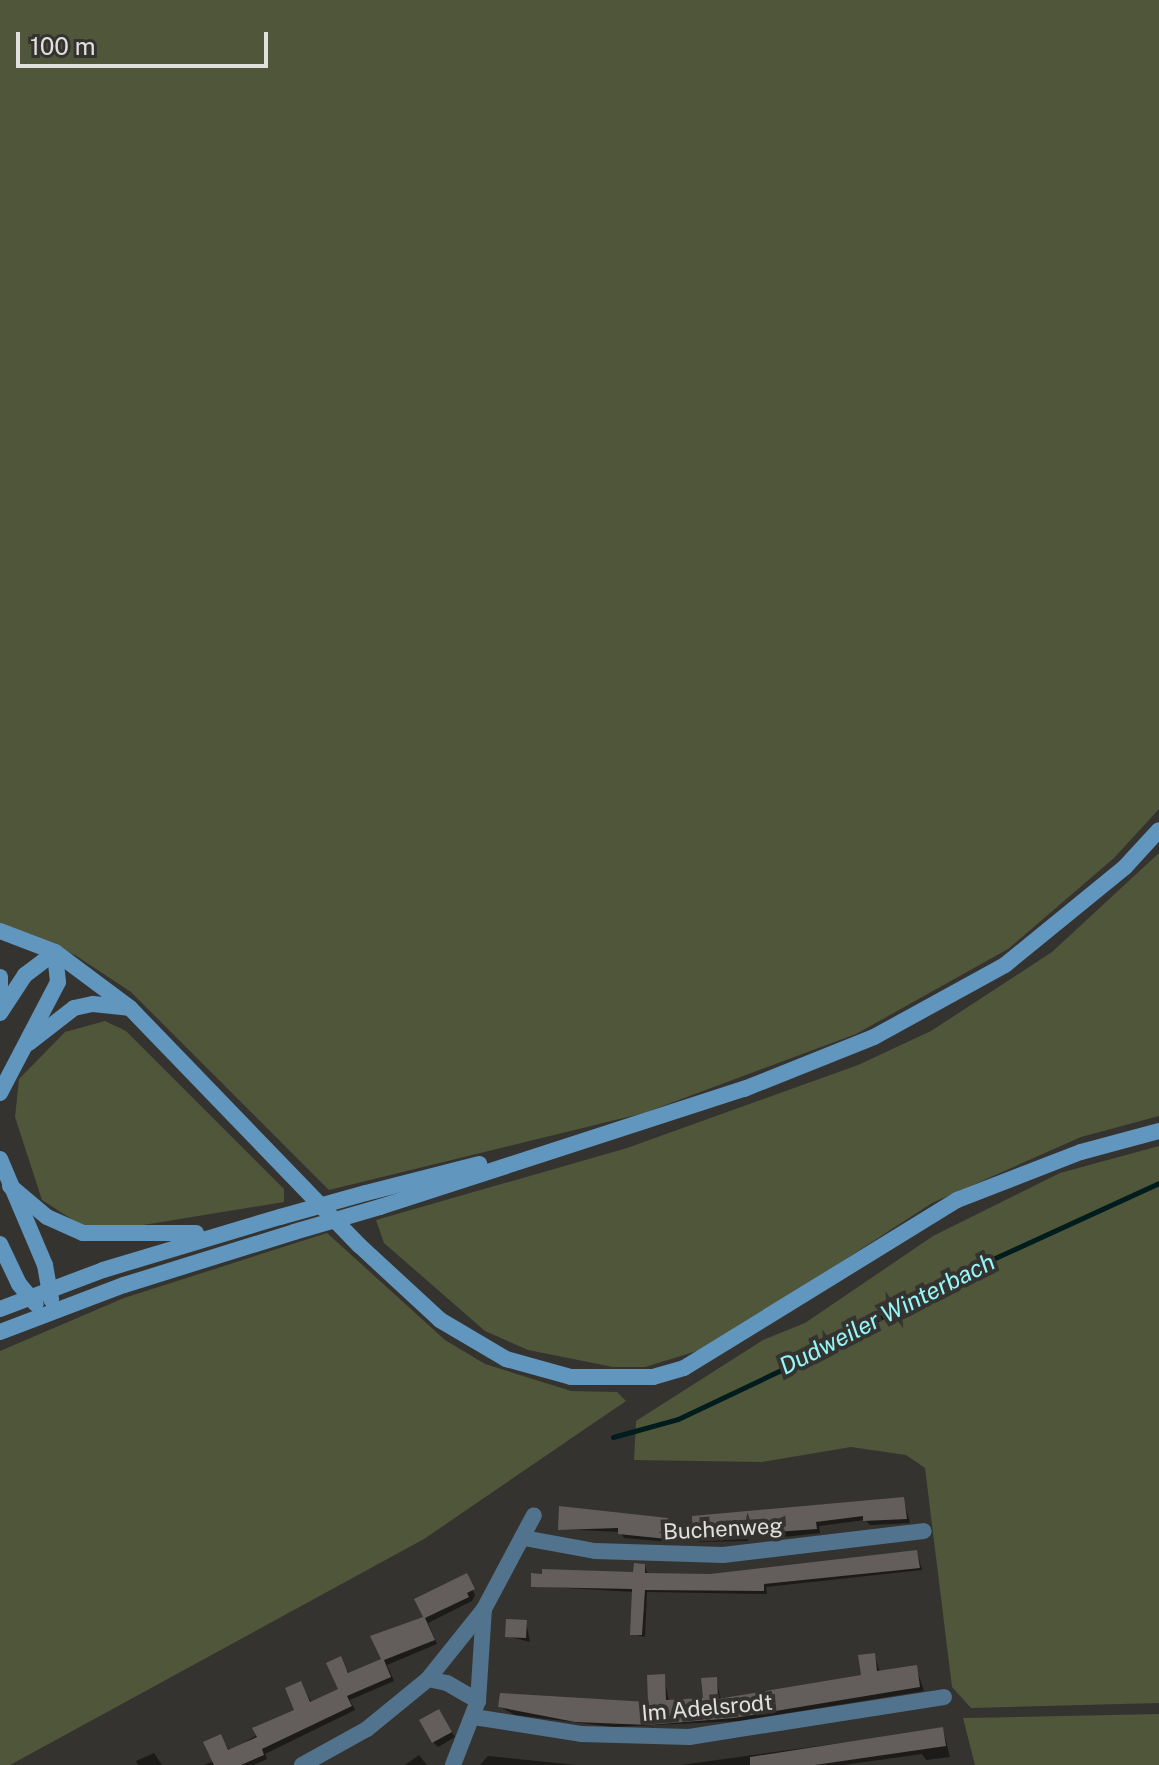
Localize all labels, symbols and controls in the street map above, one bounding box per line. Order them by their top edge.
scale bar [20,16,272,66]
text: 100 m [30,32,96,60]
water label: Dudweiler Winterbach [774,1247,1000,1381]
street label: Buchenweg [662,1513,784,1545]
street label: Im Adelsrodt [640,1689,774,1727]

